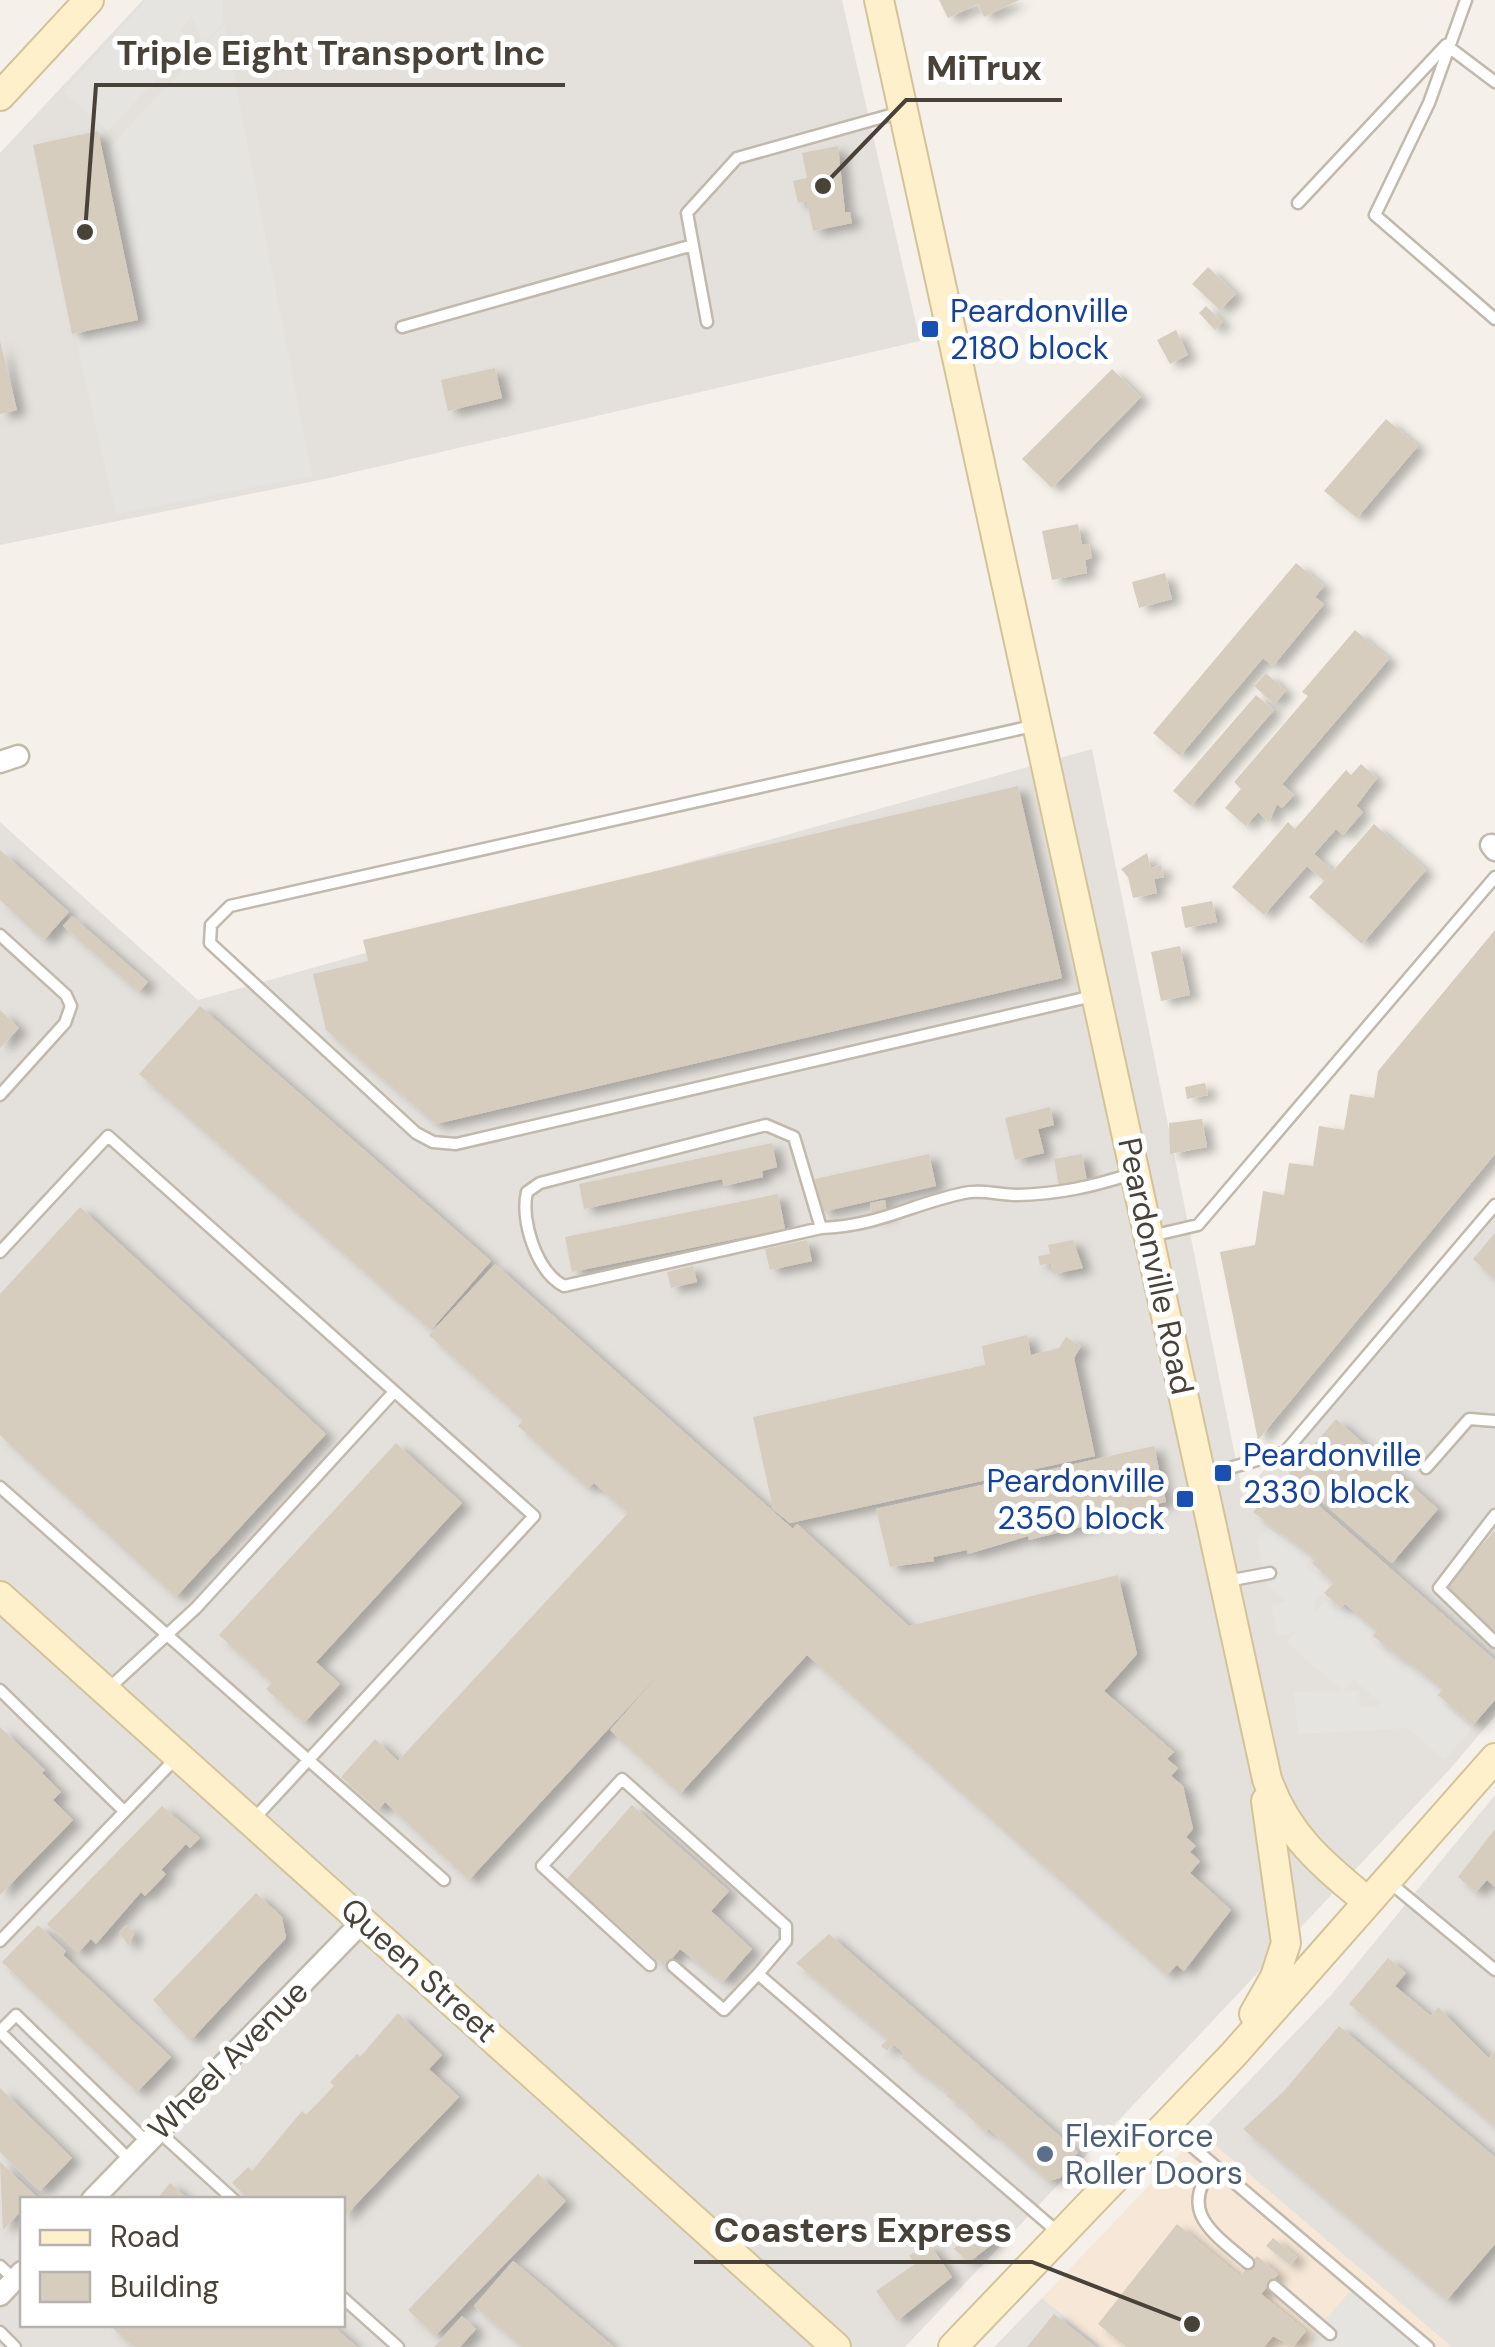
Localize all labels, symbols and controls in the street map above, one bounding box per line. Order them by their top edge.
callout: Triple Eight Transport Inc [96,20,565,85]
text: Triple Eight Transport Inc [116,30,546,76]
callout: MiTrux [906,35,1062,100]
text: MiTrux [926,45,1042,91]
place label: Peardonville 2180 block [950,290,1129,369]
marker: Peardonville 2180 block [919,318,941,340]
street label: Peardonville Road [1108,1134,1204,1398]
place label: Peardonville 2330 block [1243,1434,1422,1513]
place label: Peardonville 2350 block [986,1460,1165,1539]
marker: Peardonville 2330 block [1212,1462,1234,1484]
marker: Peardonville 2350 block [1174,1488,1196,1510]
street label: Queen Street [332,1888,506,2052]
street label: Wheel Avenue [139,1971,317,2149]
place label: FlexiForce Roller Doors [1065,2115,1243,2194]
marker: FlexiForce Roller Doors [1034,2143,1056,2165]
legend [20,2197,345,2327]
callout: Coasters Express [694,2197,1032,2262]
text: Coasters Express [714,2207,1012,2253]
text: Road [110,2217,180,2256]
text: Building [110,2267,219,2306]

